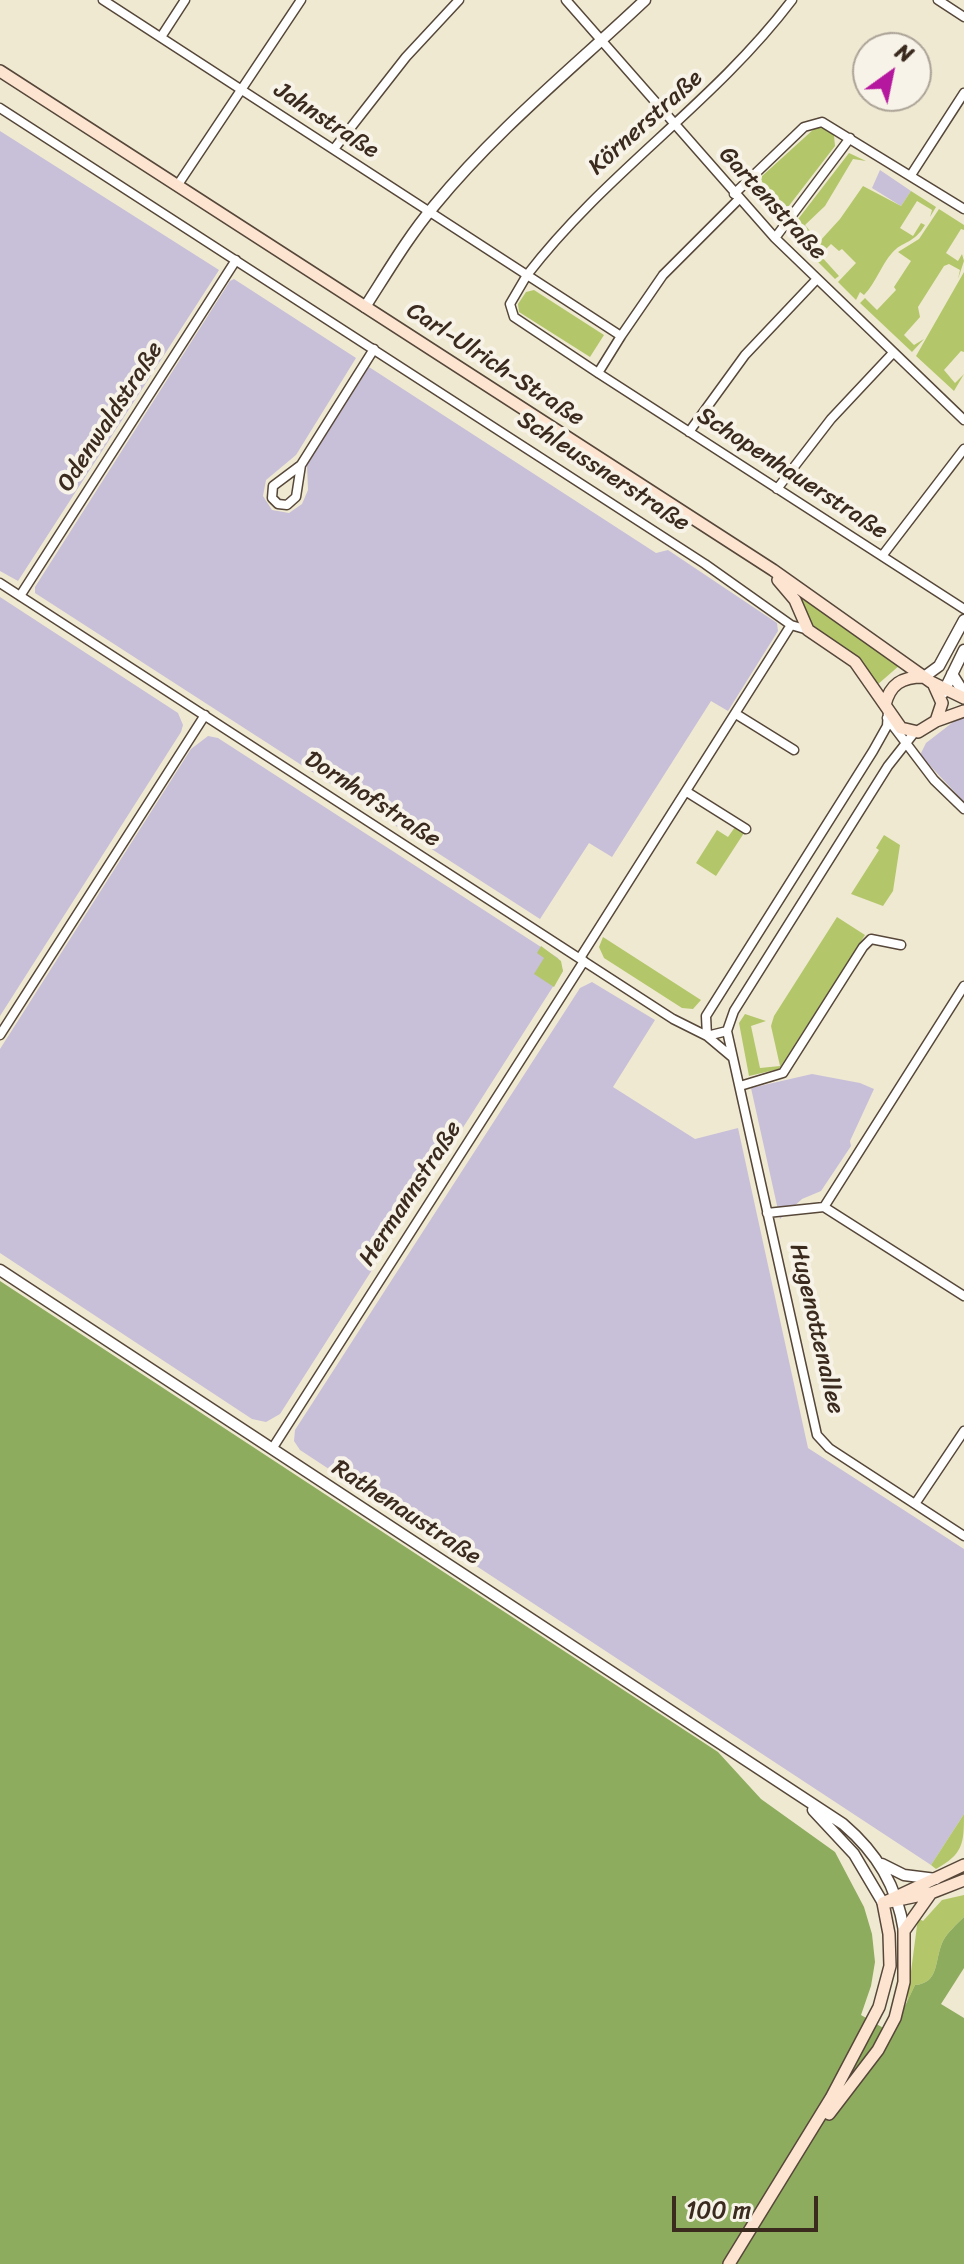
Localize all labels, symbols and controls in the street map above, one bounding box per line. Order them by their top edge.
north arrow [852,32,932,112]
text: N [887,33,921,74]
street label: Körnerstraße [583,64,709,182]
street label: Jahnstraße [268,76,384,166]
street label: Gartenstraße [712,141,832,267]
street label: Carl-Ulrich-Straße [401,297,589,433]
street label: Odenwaldstraße [52,337,170,497]
street label: Schopenhauerstraße [691,402,893,546]
street label: Schleussnerstraße [511,406,695,538]
street label: Dornhofstraße [299,745,445,855]
street label: Hermannstraße [353,1116,469,1272]
street label: Hugenottenallee [782,1241,850,1417]
street label: Rathenaustraße [326,1454,486,1572]
scale bar [676,2180,822,2230]
text: 100 m [686,2189,751,2231]

